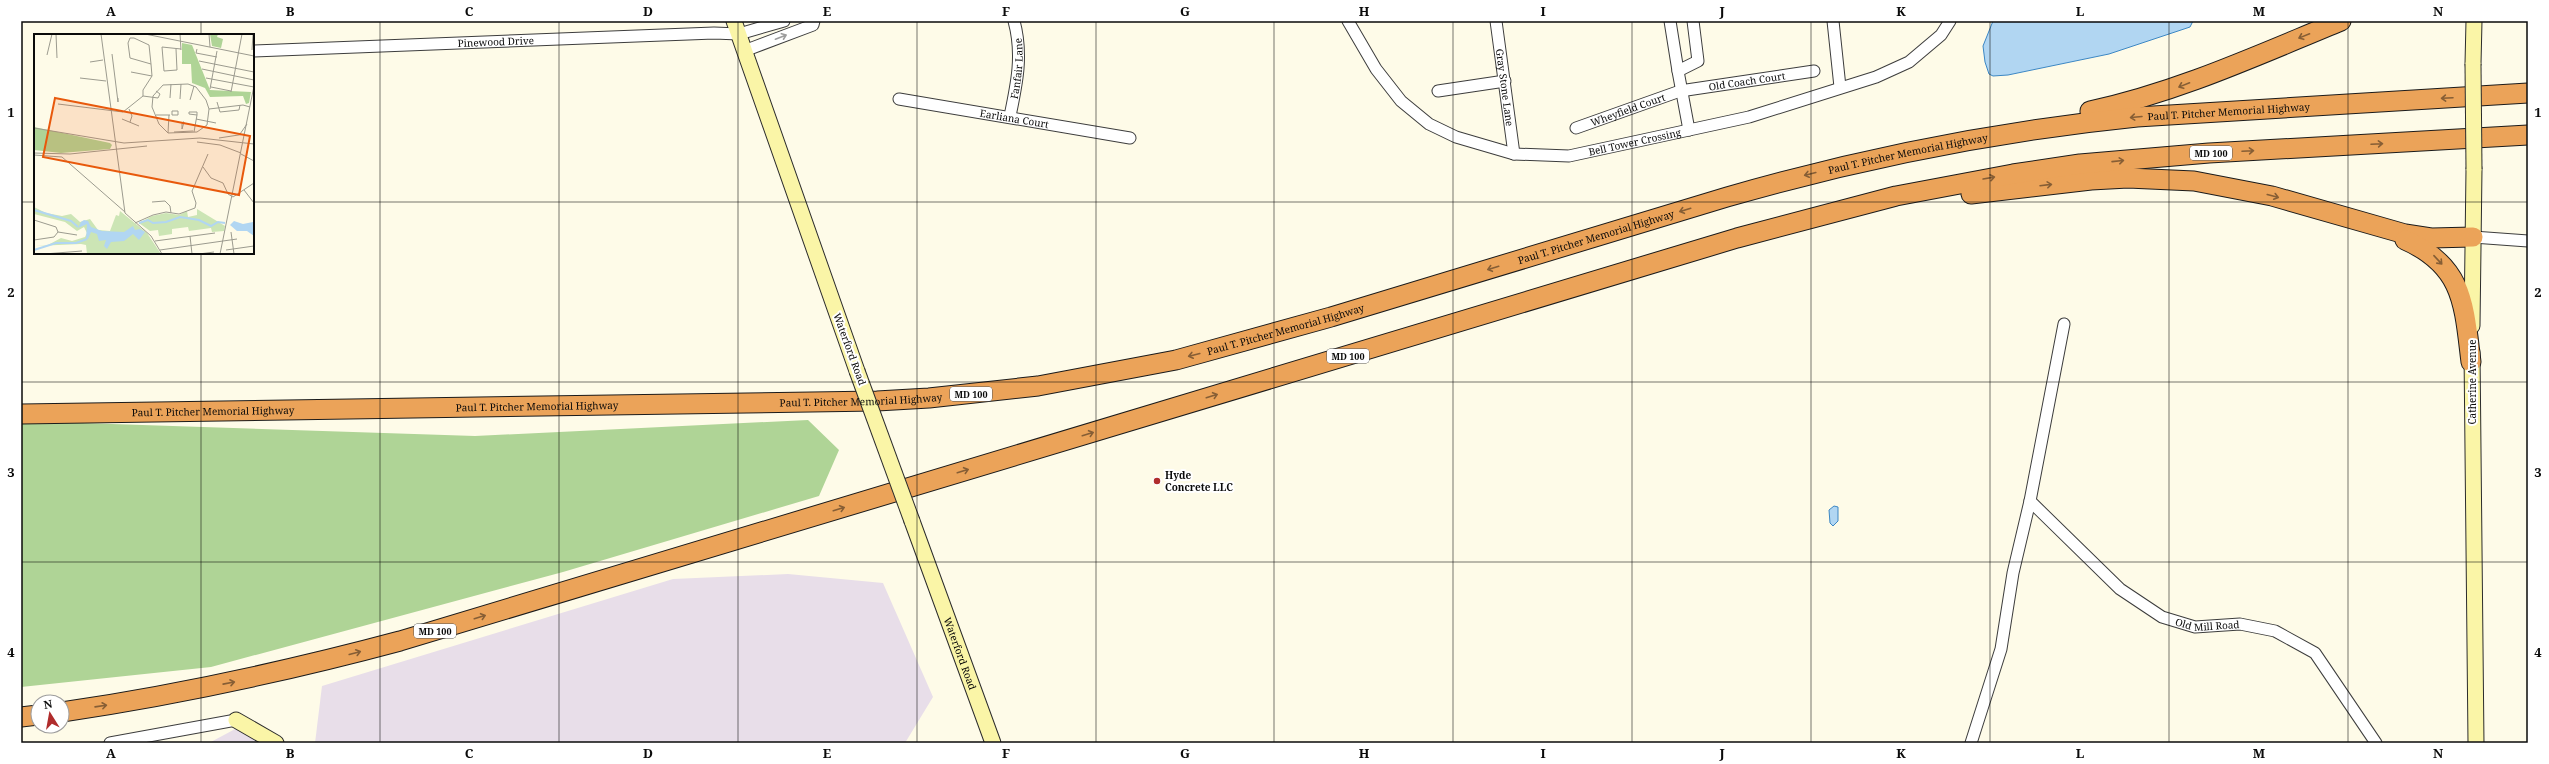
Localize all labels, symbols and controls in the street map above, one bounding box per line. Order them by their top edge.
text: A [106,2,116,20]
text: B [286,2,295,20]
text: C [465,2,474,20]
text: D [643,2,653,20]
text: E [823,2,832,20]
text: F [1002,2,1010,20]
text: G [1180,2,1190,20]
text: H [1359,2,1370,20]
text: I [1540,2,1546,20]
text: J [1718,2,1725,20]
text: K [1896,2,1906,20]
text: L [2076,2,2085,20]
text: M [2253,2,2266,20]
text: N [2433,2,2444,20]
one-way arrow [2299,32,2311,40]
street label: Pinewood Drive [457,33,534,50]
one-way arrow [774,33,786,41]
inset map [34,34,254,254]
street label: Fanfair Lane [1007,37,1026,100]
street label: Gray Stone Lane [1493,48,1517,127]
street label: Old Coach Court [1708,68,1787,94]
one-way arrow [2178,81,2190,89]
street label: Wheyfield Court [1589,90,1667,129]
one-way arrow [2441,94,2454,101]
street label: Paul T. Pitcher Memorial Highway [2147,99,2311,123]
text: 1 [7,103,15,121]
text: 1 [2534,103,2542,121]
street label: Earliana Court [979,106,1050,131]
one-way arrow [2130,114,2143,121]
street label: Bell Tower Crossing [1587,125,1683,159]
street label: Paul T. Pitcher Memorial Highway [1827,130,1989,177]
one-way arrow [2370,140,2383,147]
road number: MD 100 [2190,146,2232,160]
one-way arrow [2241,148,2254,155]
one-way arrow [2111,157,2124,164]
one-way arrow [1804,171,1817,178]
one-way arrow [1982,174,1995,182]
one-way arrow [2039,181,2052,189]
one-way arrow [2266,193,2279,200]
street label: Paul T. Pitcher Memorial Highway [1516,206,1676,267]
one-way arrow [1679,207,1692,214]
one-way arrow [2434,255,2443,265]
one-way arrow [1487,265,1500,272]
text: 2 [7,283,15,301]
text: 2 [2534,283,2542,301]
street label: Paul T. Pitcher Memorial Highway [1205,300,1366,358]
street label: Waterford Road [830,311,870,387]
street label: Catherine Avenue [2465,339,2479,425]
road number: MD 100 [1327,349,1369,363]
one-way arrow [1188,352,1201,359]
road number: MD 100 [950,387,992,401]
street label: Paul T. Pitcher Memorial Highway [779,390,943,409]
one-way arrow [1206,392,1218,400]
street label: Paul T. Pitcher Memorial Highway [455,398,619,414]
street label: Paul T. Pitcher Memorial Highway [132,403,295,419]
one-way arrow [1081,430,1094,437]
text: 3 [7,463,15,481]
text: 3 [2534,463,2542,481]
one-way arrow [956,467,969,474]
place label: Hyde Concrete LLC [1165,468,1233,494]
marker: Hyde Concrete LLC [1152,476,1162,486]
one-way arrow [832,505,845,512]
one-way arrow [473,613,486,620]
street label: Old Mill Road [2174,614,2240,634]
street label: Waterford Road [941,615,980,692]
road number: MD 100 [414,624,456,638]
text: 4 [7,643,15,661]
text: 4 [2534,643,2542,661]
one-way arrow [348,649,361,656]
one-way arrow [222,679,235,687]
north arrow [30,694,70,734]
text: N [42,695,54,712]
one-way arrow [94,702,107,710]
text: A [106,744,116,762]
text: B [286,744,295,762]
text: C [465,744,474,762]
text: D [643,744,653,762]
text: E [823,744,832,762]
text: F [1002,744,1010,762]
text: G [1180,744,1190,762]
text: H [1359,744,1370,762]
text: I [1540,744,1546,762]
text: J [1718,744,1725,762]
text: K [1896,744,1906,762]
text: L [2076,744,2085,762]
text: M [2253,744,2266,762]
text: N [2433,744,2444,762]

